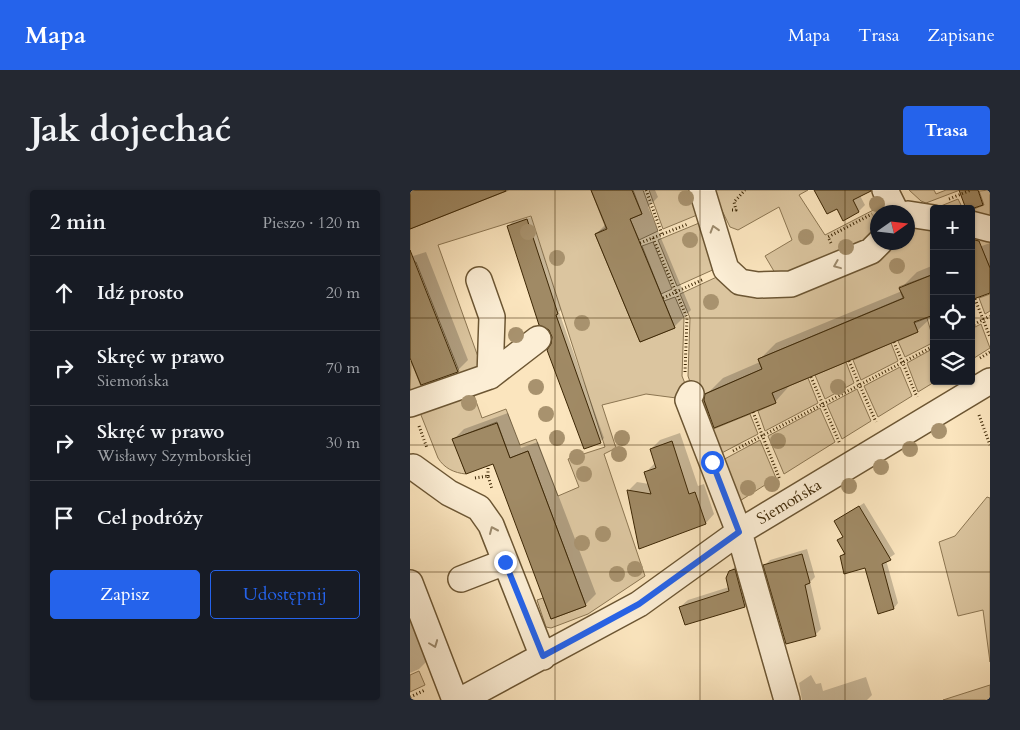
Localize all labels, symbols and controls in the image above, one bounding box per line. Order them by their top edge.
text: Mapa [25,19,86,52]
text: Mapa [788,23,830,48]
text: Trasa [858,23,900,48]
text: Zapisane [928,23,995,48]
text: Jak dojechać [30,106,231,154]
button: Trasa [903,106,990,155]
north arrow [870,205,915,250]
map controls [930,205,975,385]
button: + [930,205,975,250]
text: 2 min [50,208,106,237]
text: Pieszo · 120 m [263,212,360,234]
one-way arrow [709,226,719,234]
button: − [930,250,975,295]
one-way arrow [833,259,842,269]
icon: ahead [50,279,78,307]
text: Idź prosto [97,280,184,306]
text: 20 m [326,282,360,304]
button: locate [930,295,975,340]
button: layers [930,340,975,385]
text: Skręć w prawo [97,344,224,370]
icon: right [50,354,78,382]
text: 70 m [326,357,360,379]
text: Siemońska [97,370,169,392]
text: Skręć w prawo [97,419,224,445]
icon: right [50,429,78,457]
text: 30 m [326,432,360,454]
text: Wisławy Szymborskiej [97,445,252,467]
route start [701,451,724,474]
street label: Siemońska [753,474,826,530]
icon: arrive [50,504,78,532]
text: Cel podróży [97,505,203,531]
one-way arrow [488,526,499,535]
route end [494,551,517,574]
button: Zapisz [50,570,200,619]
button: Udostępnij [210,570,360,619]
one-way arrow [428,640,438,648]

